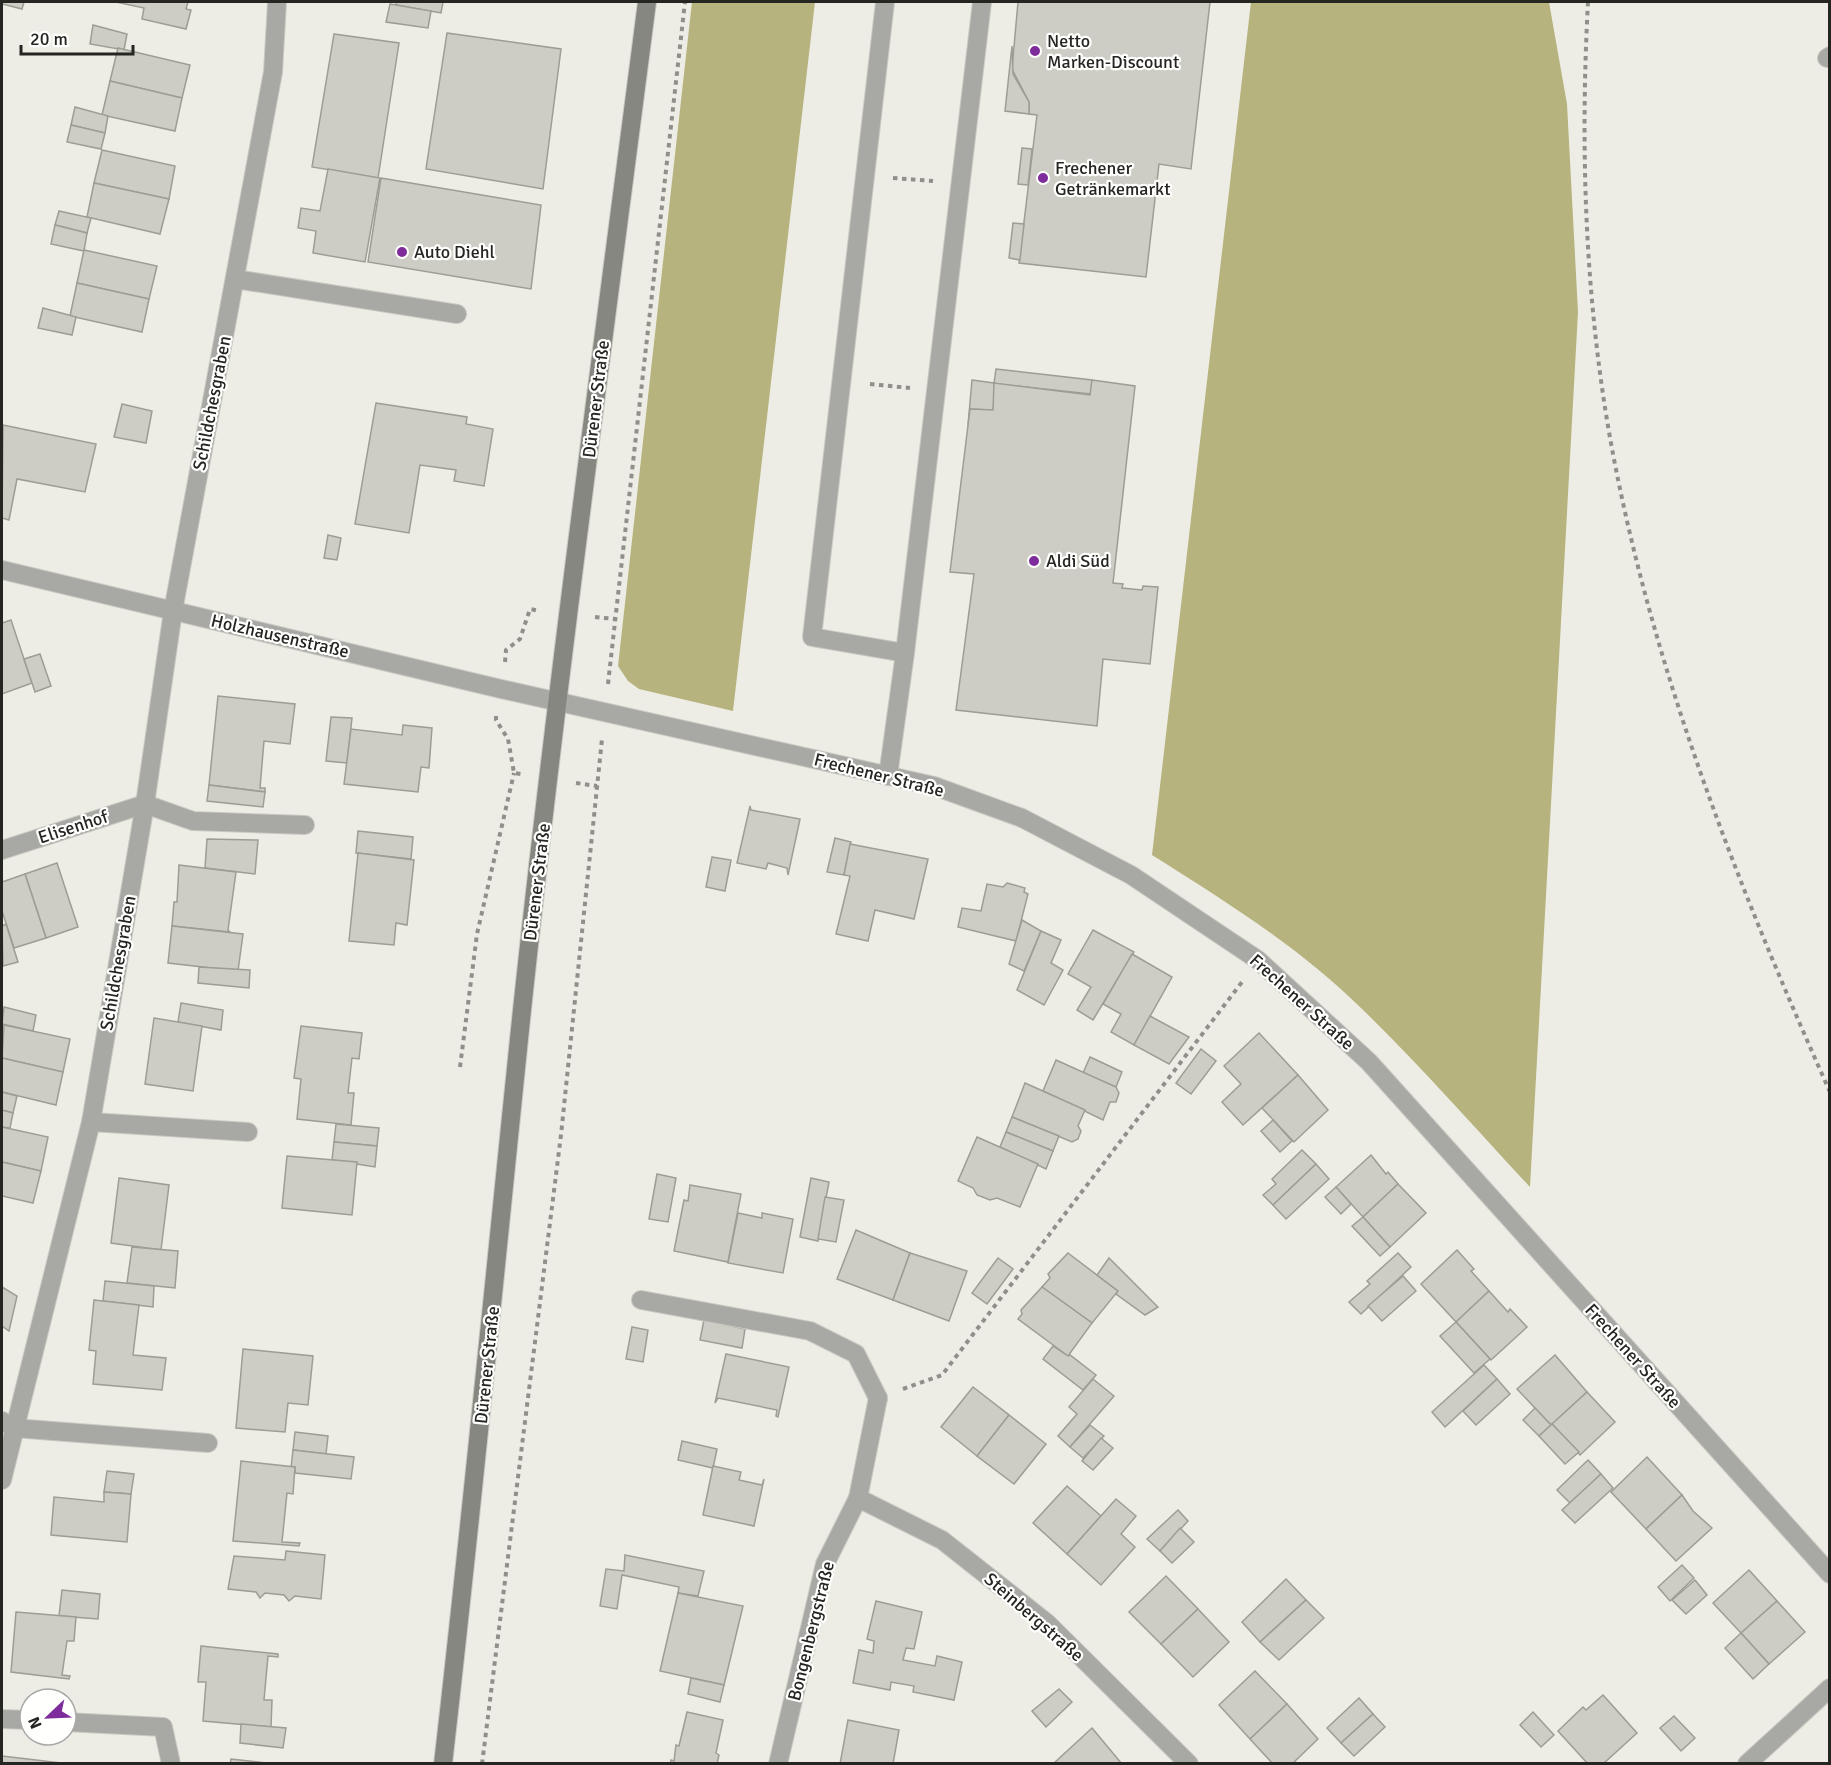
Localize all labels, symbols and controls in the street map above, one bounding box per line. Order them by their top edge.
scale bar [21,18,134,56]
text: 20 m [30,28,68,50]
place label: Netto Marken-Discount [1047,30,1179,73]
marker: Netto Marken-Discount [1028,44,1042,58]
place label: Frechener Getränkemarkt [1055,157,1170,200]
marker: Frechener Getränkemarkt [1036,171,1050,185]
place label: Auto Diehl [414,241,495,263]
marker: Auto Diehl [395,245,409,259]
street label: Schildchesgraben [188,334,236,472]
street label: Dürener Straße [578,339,614,459]
place label: Aldi Süd [1046,550,1110,572]
marker: Aldi Süd [1027,554,1041,568]
street label: Holzhausenstraße [209,609,351,663]
street label: Frechener Straße [812,748,946,802]
street label: Elisenhof [35,805,112,849]
street label: Dürener Straße [519,822,555,942]
street label: Schildchesgraben [95,894,141,1032]
street label: Frechener Straße [1245,949,1359,1055]
street label: Frechener Straße [1580,1299,1686,1413]
street label: Dürener Straße [470,1305,504,1425]
street label: Bongenbergstraße [783,1559,839,1703]
street label: Steinbergstraße [980,1568,1088,1666]
north arrow [18,1687,78,1747]
text: N [24,1713,46,1732]

